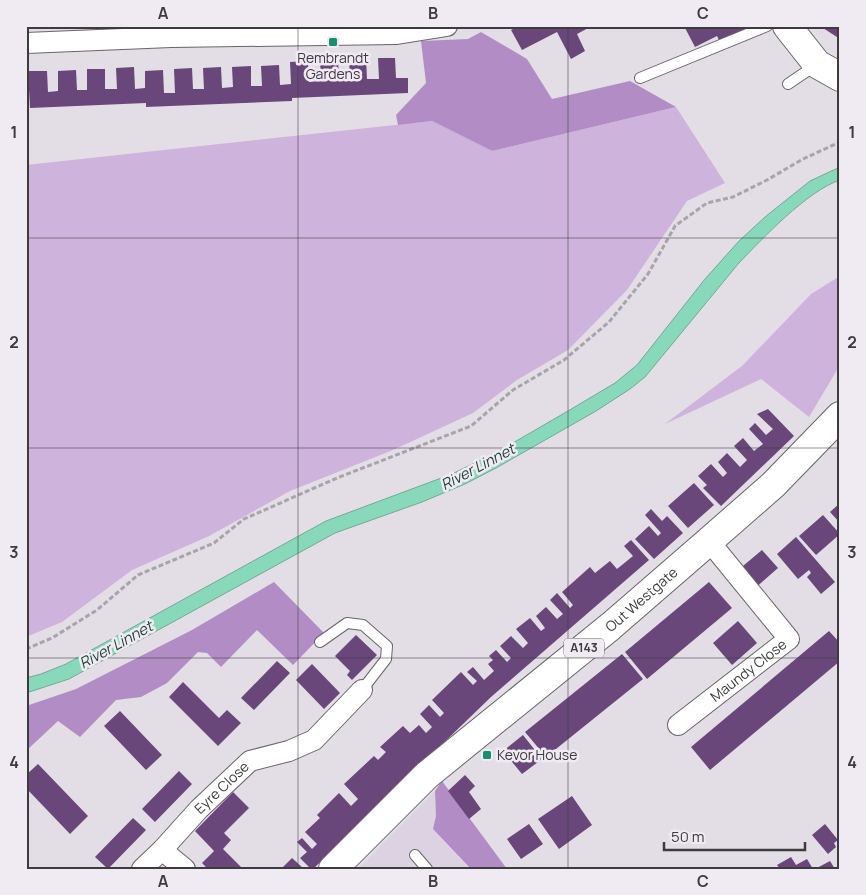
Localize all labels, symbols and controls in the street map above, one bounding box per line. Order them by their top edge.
text: A [158,2,169,24]
text: B [428,2,438,24]
text: C [697,2,709,24]
marker: Rembrandt Gardens [327,36,339,48]
place label: Rembrandt Gardens [297,48,369,83]
text: 1 [10,121,18,143]
text: 1 [848,121,856,143]
text: 2 [9,331,19,353]
text: 2 [847,331,857,353]
water label: River Linnet [437,437,520,495]
text: 3 [9,541,19,563]
text: 3 [847,541,857,563]
street label: Out Westgate [601,563,681,636]
water label: River Linnet [75,615,158,673]
street label: Maundy Close [706,634,790,706]
road number: A143 [564,638,604,658]
place label: Kevor House [497,745,577,764]
marker: Kevor House [481,749,493,761]
text: 4 [9,751,19,773]
text: 4 [847,751,857,773]
street label: Eyre Close [190,757,253,818]
scale bar [664,820,805,852]
text: 50 m [671,826,705,847]
text: A [158,870,169,892]
text: B [428,870,438,892]
text: C [697,870,709,892]

